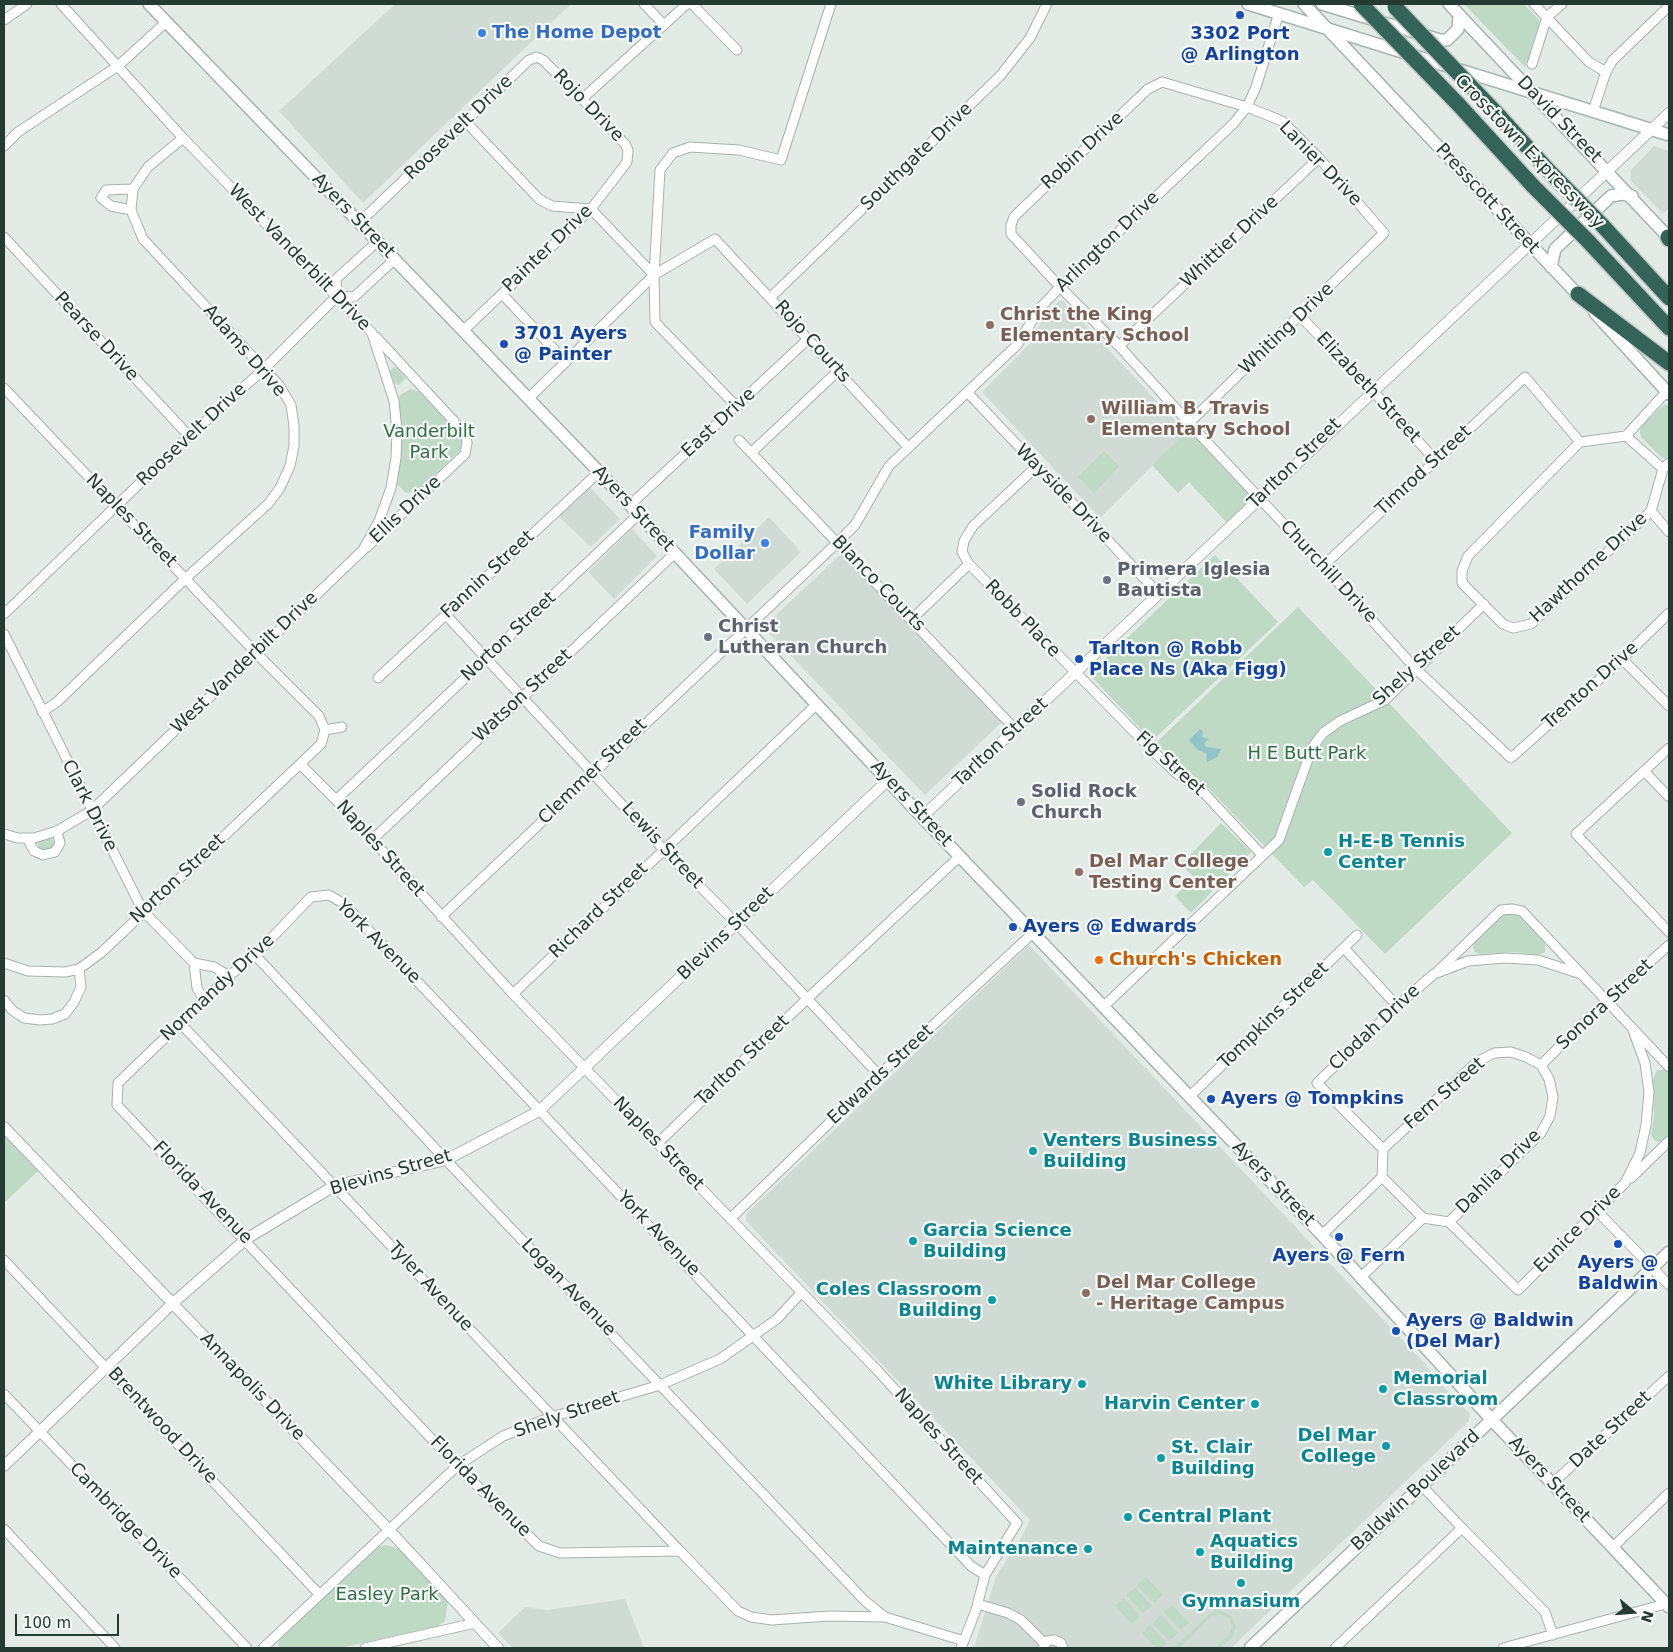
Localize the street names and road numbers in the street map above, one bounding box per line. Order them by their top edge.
street label: Rojo Drive [548,65,628,147]
street label: Crosstown Expressway [1450,70,1608,234]
street label: Roosevelt Drive [401,71,517,185]
street label: David Street [1512,72,1606,168]
street label: Southgate Drive [857,98,977,216]
street label: Robin Drive [1038,108,1128,194]
street label: Lanier Drive [1274,117,1366,211]
street label: Presscott Street [1430,139,1544,259]
street label: Ayers Street [307,169,399,263]
street label: West Vanderbilt Drive [223,180,375,336]
street label: Arlington Drive [1052,187,1164,297]
street label: Whittier Drive [1177,191,1283,293]
street label: Painter Drive [499,201,597,297]
street label: Whiting Drive [1235,279,1339,379]
street label: Pearse Drive [49,288,143,386]
street label: Rojo Courts [769,296,855,388]
street label: Adams Drive [198,300,290,402]
street label: Elizabeth Street [1311,328,1425,448]
street label: Roosevelt Drive [133,379,251,491]
street label: East Drive [678,384,760,462]
street label: Tarlton Street [1244,414,1346,514]
street label: Timrod Street [1372,421,1476,521]
street label: Wayside Drive [1010,440,1116,548]
street label: Ayers Street [588,461,678,557]
street label: Naples Street [81,470,181,572]
street label: Ellis Drive [366,472,446,548]
street label: Hawthorne Drive [1526,508,1652,628]
street label: Churchill Drive [1275,516,1381,628]
street label: Fannin Street [437,526,539,624]
street label: Blanco Courts [827,531,929,637]
street label: Robb Place [980,576,1064,662]
street label: West Vanderbilt Drive [167,587,323,739]
street label: Norton Street [457,588,561,686]
street label: Shely Street [1369,621,1465,711]
street label: Trenton Drive [1539,637,1643,735]
street label: Watson Street [469,645,577,747]
street label: Tarlton Street [949,694,1053,792]
street label: Clemmer Street [534,715,652,829]
street label: Fig Street [1131,727,1209,801]
street label: Clark Drive [57,756,121,856]
street label: Ayers Street [866,756,956,852]
street label: Naples Street [331,797,429,901]
street label: Lewis Street [616,798,708,894]
street label: Norton Street [126,830,230,928]
street label: Richard Street [545,859,653,963]
street label: Blevins Street [673,883,779,985]
street label: York Avenue [331,895,425,989]
street label: Normandy Drive [157,930,279,1046]
street label: Sonora Street [1552,955,1658,1055]
street label: Tompkins Street [1215,958,1333,1074]
street label: Clodah Drive [1325,980,1425,1076]
street label: Tarlton Street [692,1011,794,1111]
street label: Edwards Street [824,1020,938,1130]
street label: Fern Street [1400,1053,1490,1135]
street label: Naples Street [608,1093,708,1195]
street label: Dahlia Drive [1452,1125,1546,1219]
street label: Florida Avenue [148,1137,256,1249]
street label: Ayers Street [1227,1137,1319,1231]
street label: Blevins Street [328,1145,454,1201]
street label: Eunice Drive [1530,1182,1626,1278]
street label: York Avenue [612,1187,704,1281]
street label: Logan Avenue [516,1235,620,1341]
street label: Tyler Avenue [383,1238,477,1336]
street label: Annapolis Drive [195,1329,309,1445]
street label: Brentwood Drive [103,1363,221,1489]
street label: Naples Street [889,1385,987,1489]
street label: Shely Street [511,1387,623,1443]
street label: Date Street [1566,1387,1656,1473]
street label: Baldwin Boulevard [1347,1426,1485,1556]
street label: Florida Avenue [425,1432,535,1542]
street label: Ayers Street [1504,1432,1594,1528]
street label: Cambridge Drive [64,1459,186,1583]

